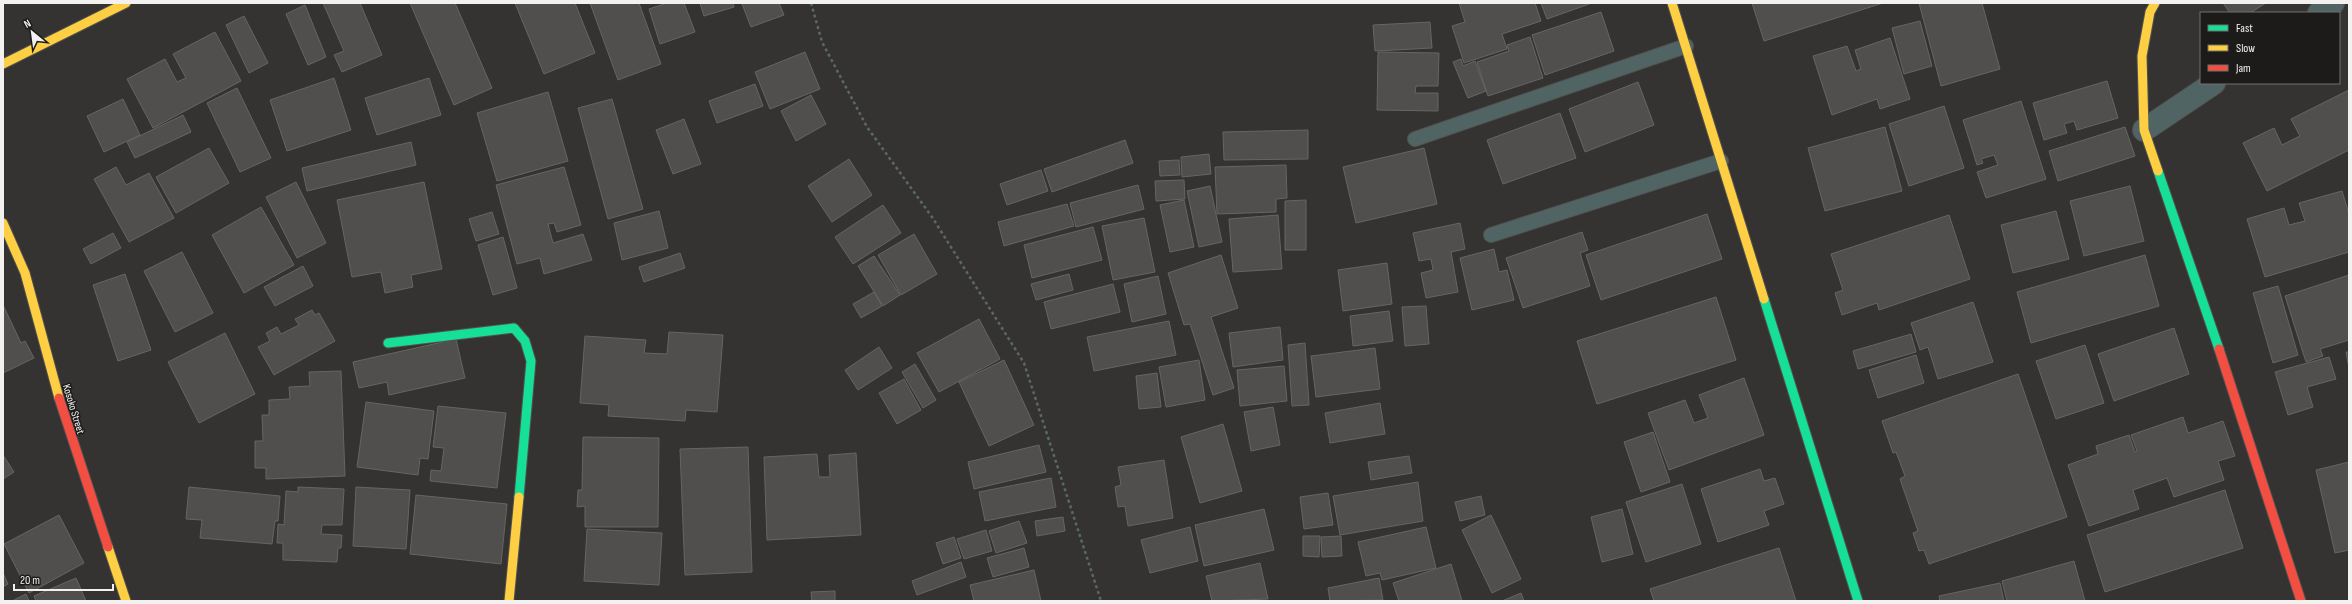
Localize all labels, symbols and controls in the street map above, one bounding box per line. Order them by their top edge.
north arrow [12,12,52,52]
legend [2200,12,2340,84]
text: N [22,17,33,31]
text: Fast [2236,21,2253,36]
text: Slow [2236,41,2255,56]
text: Jam [2235,61,2251,76]
street label: Kosoko Street [60,383,87,436]
scale bar [14,566,113,592]
text: 20 m [20,573,40,588]

